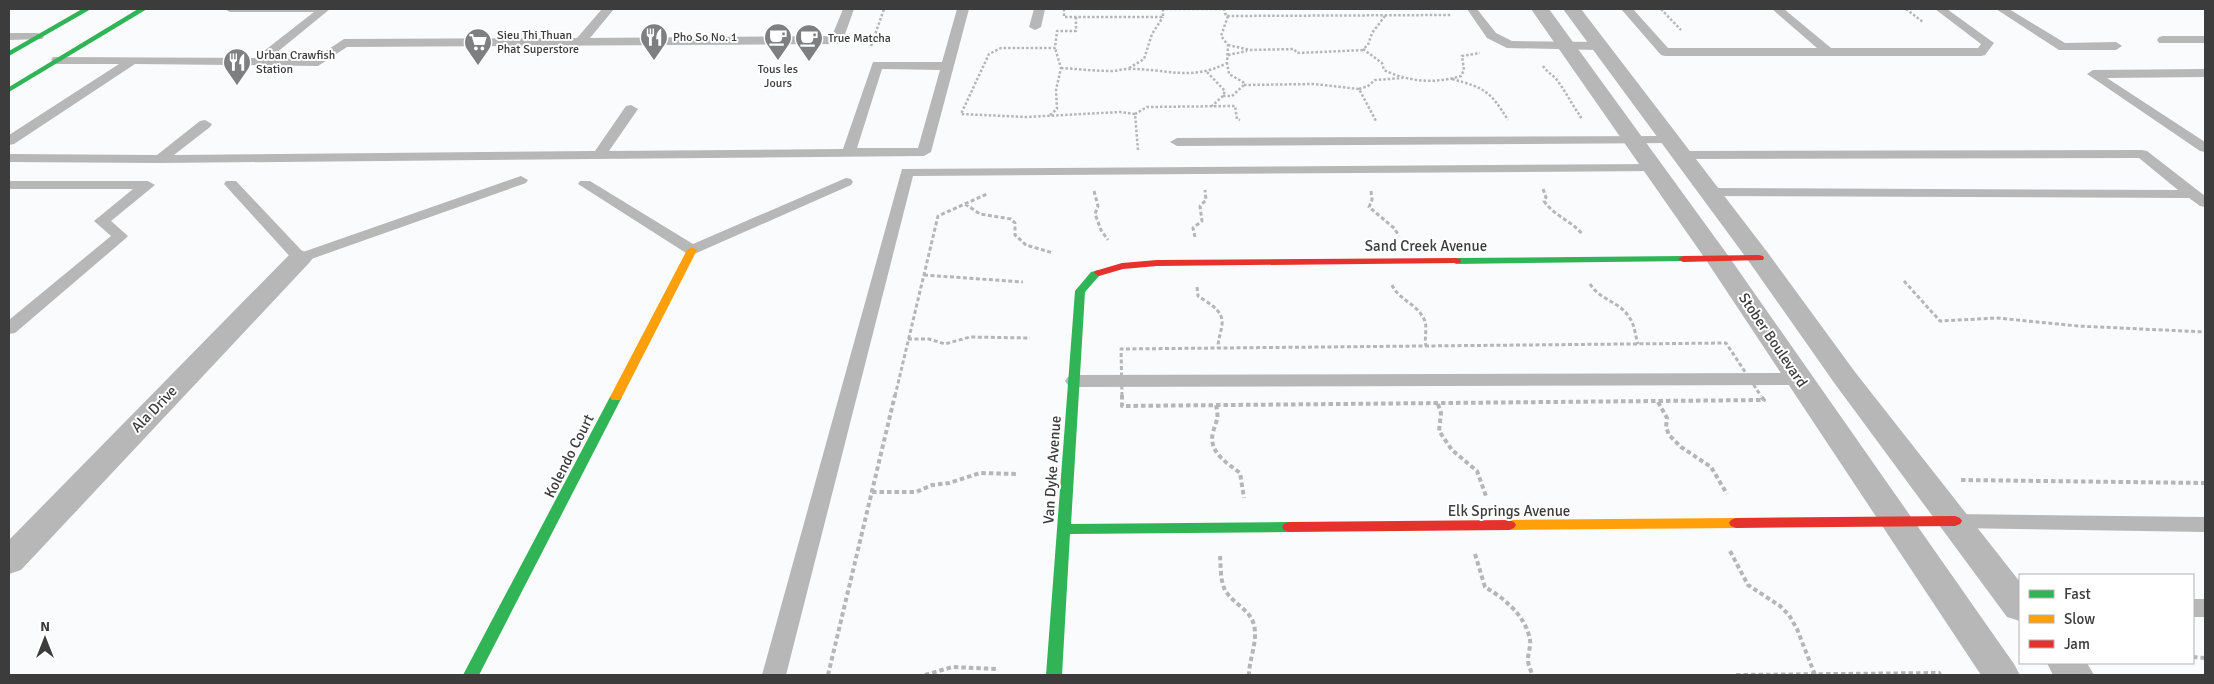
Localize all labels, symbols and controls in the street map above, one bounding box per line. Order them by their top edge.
restaurant icon: Pho So No. 1 [639,22,669,61]
cafe icon: Tous les Jours [763,22,793,61]
cafe icon: True Matcha [794,23,824,62]
supermarket icon: Sieu Thi Thuan Phat Superstore [463,27,493,66]
place label: Sieu Thi Thuan Phat Superstore [497,28,579,57]
place label: Pho So No. 1 [673,30,737,45]
place label: True Matcha [828,31,891,46]
restaurant icon: Urban Crawfish Station [222,47,252,86]
place label: Urban Crawfish Station [256,48,335,77]
place label: Tous les Jours [758,62,798,91]
street label: Sand Creek Avenue [1365,237,1487,255]
street label: Stober Boulevard [1735,289,1811,391]
street label: Ala Drive [127,382,181,436]
street label: Kolendo Court [540,411,598,501]
street label: Van Dyke Avenue [1039,415,1065,525]
street label: Elk Springs Avenue [1448,502,1570,520]
legend [2019,574,2194,664]
text: Fast [2064,585,2091,603]
text: Slow [2064,610,2095,628]
north arrow [20,614,70,664]
text: N [40,618,50,635]
text: Jam [2064,635,2090,653]

